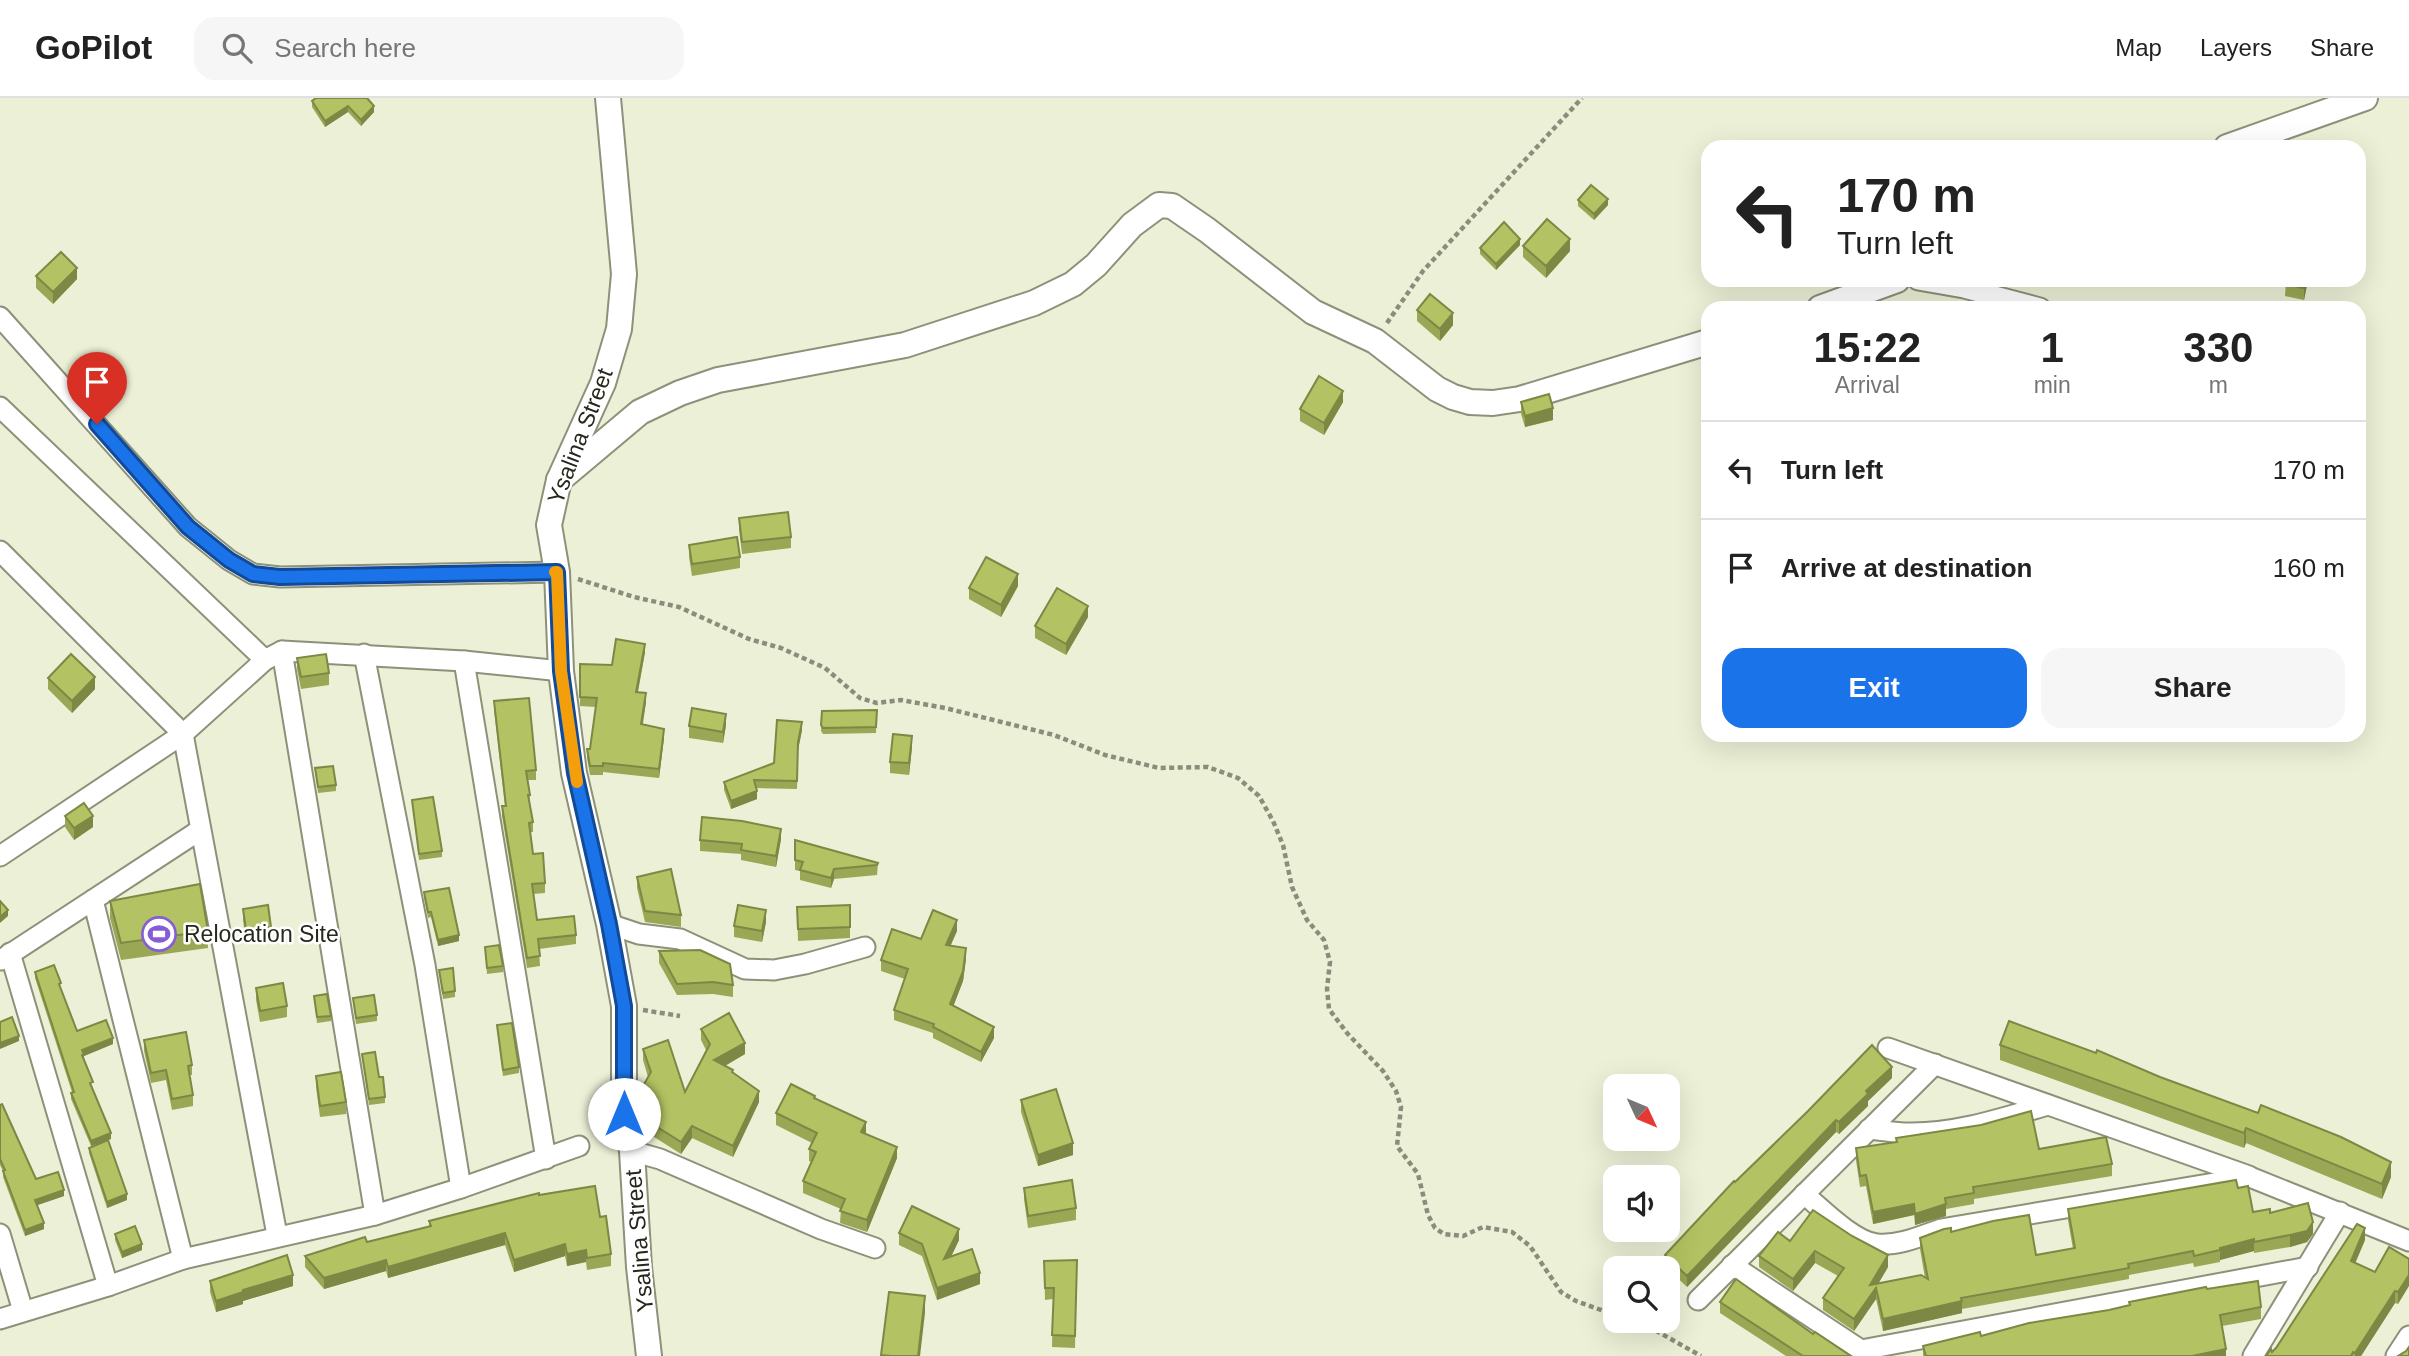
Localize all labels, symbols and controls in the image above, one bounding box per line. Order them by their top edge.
search box [194,17,684,80]
text: GoPilot [35,29,152,66]
icon: search [218,29,256,67]
text: Search here [274,33,416,63]
text: Map [2115,34,2162,61]
text: Layers [2200,34,2272,61]
text: Share [2310,34,2374,61]
icon: left [1722,168,1813,259]
text: 170 m [1837,168,1976,222]
text: Turn left [1837,225,1953,261]
text: 15:22 [1814,324,1921,371]
text: 1 [2040,324,2064,371]
text: 330 [2183,324,2253,371]
pin [67,352,127,424]
icon: arrive [78,363,116,401]
street label: Ysalina Street [542,364,618,508]
text: Arrival [1835,372,1900,398]
text: min [2034,372,2071,398]
text: m [2209,372,2228,398]
icon: left [1722,451,1760,489]
text: Turn left [1781,455,1883,485]
text: 170 m [2273,455,2345,485]
icon: arrive [1722,549,1760,587]
text: Arrive at destination [1781,553,2032,583]
text: 160 m [2273,553,2345,583]
button: Exit [1722,648,2027,728]
button: Share [2041,648,2345,728]
sports icon: Relocation Site [140,915,178,953]
place label: Relocation Site [184,921,339,947]
north arrow [1603,1074,1680,1152]
map controls [1603,1074,1680,1333]
position arrow [587,1077,661,1151]
button: sound [1603,1165,1680,1242]
street label: Ysalina Street [620,1168,658,1313]
button: search [1603,1256,1680,1333]

